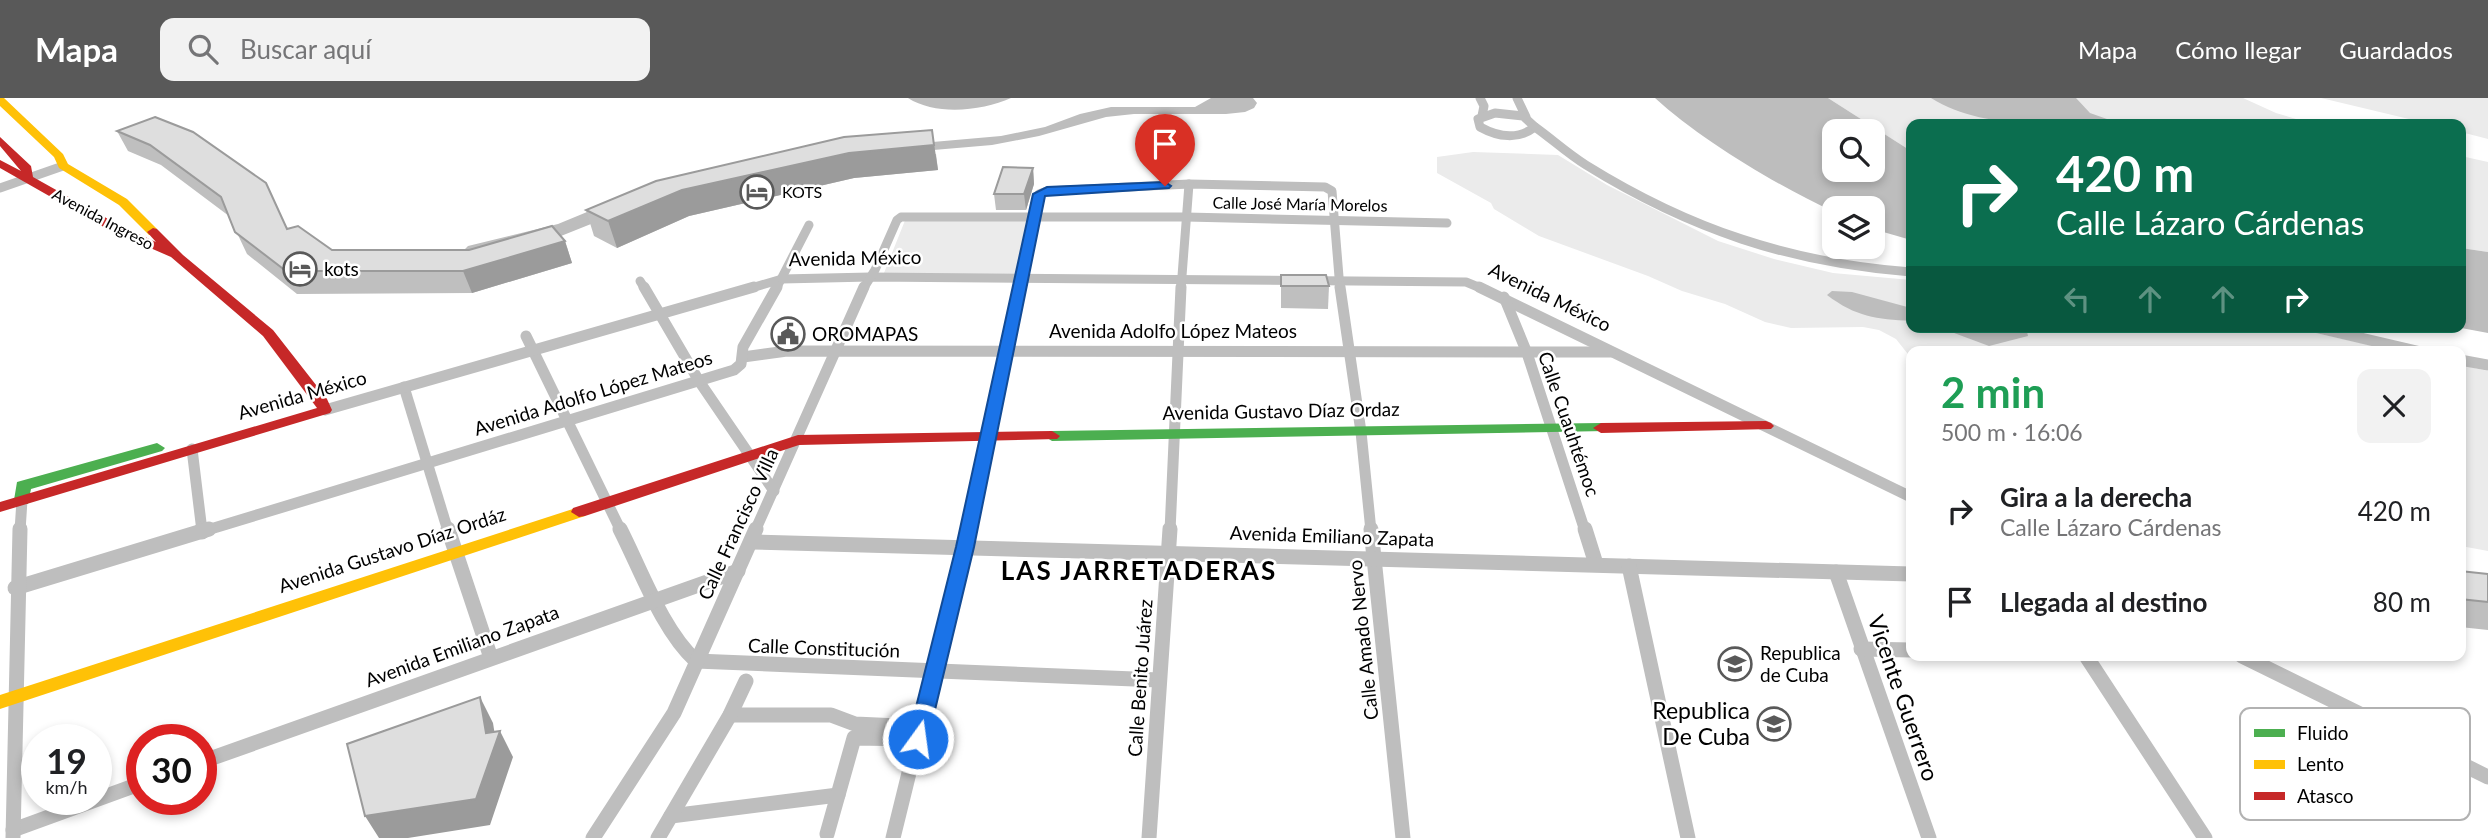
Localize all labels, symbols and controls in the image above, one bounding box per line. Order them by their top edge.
search box [160,18,650,81]
text: Mapa [35,29,118,69]
icon: search [184,30,222,68]
text: Buscar aquí [240,33,371,65]
text: Mapa [2078,35,2137,64]
text: Cómo llegar [2175,35,2301,64]
text: Guardados [2339,35,2453,64]
pin [1135,114,1195,186]
map controls [1822,119,1885,259]
button: search [1822,119,1885,182]
icon: arrive [1146,125,1184,163]
text: 420 m [2056,144,2194,202]
icon: right [1941,147,2032,238]
hotel icon: KOTS [738,173,776,211]
place label: KOTS [782,182,822,201]
street label: Avenida Ingreso [49,184,157,253]
street label: Calle José María Morelos [1212,192,1388,215]
button: layers [1822,196,1885,259]
text: Calle Lázaro Cárdenas [2056,203,2364,242]
street label: Avenida México [788,245,922,270]
hotel icon: kots [281,250,319,288]
place label: kots [324,257,359,280]
street label: Avenida México [1486,257,1615,336]
icon: left [2058,280,2096,318]
icon: ahead [2131,280,2169,318]
icon: ahead [2204,280,2242,318]
icon: right [2277,280,2315,318]
public building icon: OROMAPAS [769,315,807,353]
street label: Avenida Adolfo López Mateos [1049,319,1297,342]
place label: OROMAPAS [812,322,918,345]
street label: Avenida Adolfo López Mateos [471,345,715,440]
street label: Calle Cuauhtémoc [1534,348,1605,499]
street label: Avenida México [235,365,369,424]
text: 2 min [1941,367,2045,417]
button: close [2357,369,2431,443]
street label: Avenida Gustavo Díaz Ordaz [1162,397,1400,424]
text: 500 m · 16:06 [1941,418,2083,446]
street label: Calle Francisco Villa [692,444,783,603]
text: Gira a la derecha [2000,481,2192,513]
icon: right [1941,492,1979,530]
text: 420 m [2358,495,2431,527]
street label: Avenida Gustavo Díaz Ordáz [275,502,508,597]
text: Calle Lázaro Cárdenas [2000,513,2222,541]
street label: Avenida Emiliano Zapata [1229,520,1435,551]
district label: LAS JARRETADERAS [1001,554,1277,586]
street label: Calle Amado Nervo [1343,559,1382,721]
icon: arrive [1941,583,1979,621]
text: Llegada al destino [2000,586,2207,618]
text: 80 m [2373,586,2431,618]
street label: Calle Benito Juárez [1123,598,1156,758]
street label: Avenida Emiliano Zapata [362,600,562,691]
street label: Vicente Guerrero [1862,611,1945,784]
street label: Calle Constitución [748,633,900,662]
place label: Republica de Cuba [1760,641,1841,686]
school or university icon: Republica de Cuba [1716,645,1754,683]
place label: Republica De Cuba [1652,696,1750,750]
position arrow [881,702,955,776]
school or university icon: Republica De Cuba [1755,705,1793,743]
legend [2240,708,2470,820]
text: Fluido [2297,721,2349,744]
speed limit sign: 30 [126,724,217,815]
text: 19 [46,739,87,781]
text: Lento [2297,752,2344,775]
text: km/h [45,776,88,798]
text: Atasco [2297,784,2353,807]

